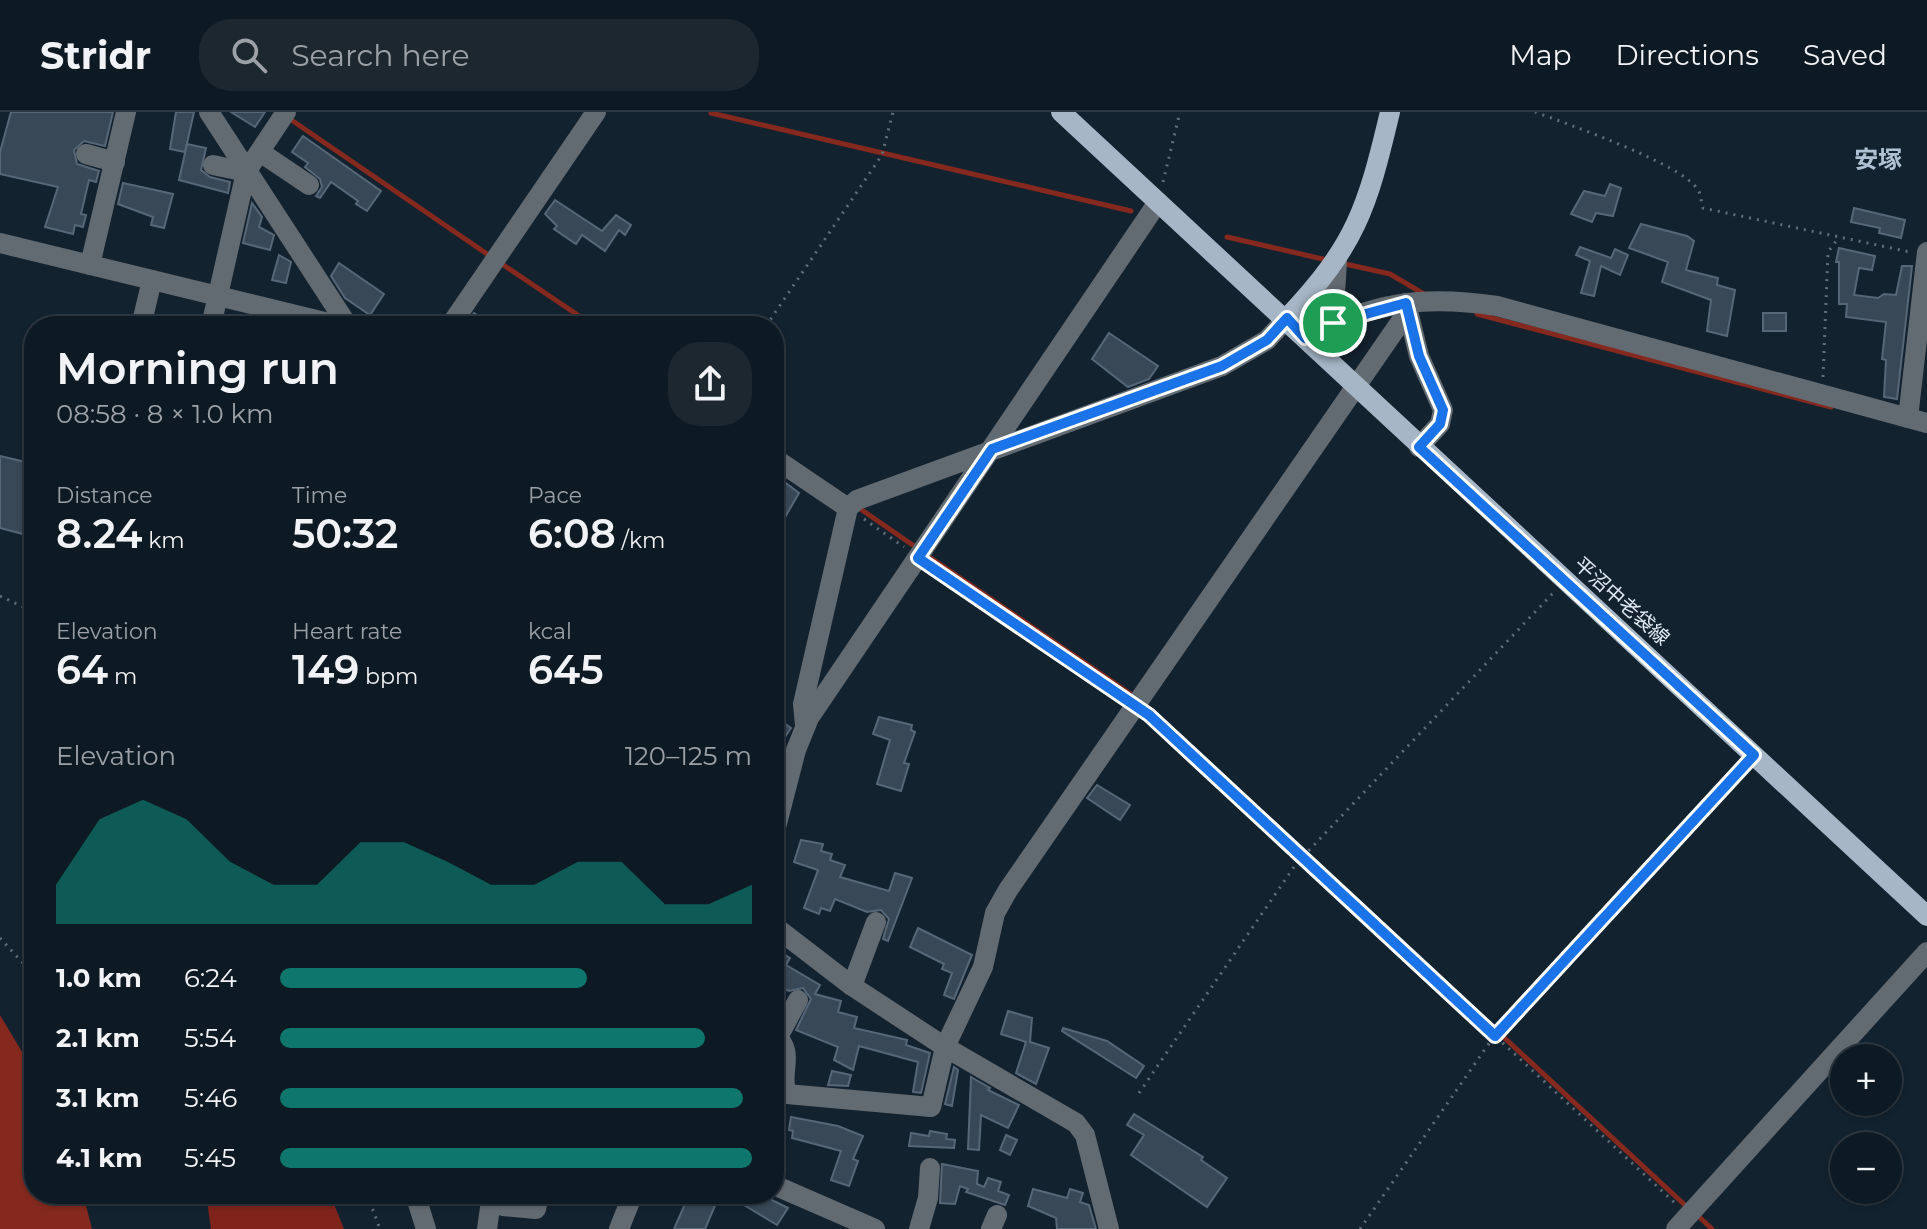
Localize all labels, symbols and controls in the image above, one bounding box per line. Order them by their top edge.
search box [199,19,759,91]
text: Stridr [40,32,151,79]
icon: search [227,33,271,77]
text: Search here [291,37,470,74]
text: Map [1509,38,1571,72]
text: Directions [1615,38,1759,72]
text: Saved [1803,38,1887,72]
district label: 安塚 [1854,145,1902,174]
pin [1299,289,1367,357]
icon: arrive [1311,301,1355,345]
text: Morning run [56,341,339,395]
button: share [668,342,752,426]
text: 08:58 · 8 × 1.0 km [56,398,274,430]
text: Distance [56,482,153,509]
text: Time [292,482,347,509]
text: Pace [528,482,582,509]
text: 8.24 [56,509,143,558]
text: 50:32 [292,509,398,558]
text: 6:08 [528,509,616,558]
text: km [143,527,185,554]
text: /km [616,527,665,554]
street label: 平沼中老袋線 [1569,552,1675,650]
text: Elevation [56,618,158,645]
text: Heart rate [292,618,402,645]
text: kcal [528,618,572,645]
text: 64 [56,645,108,694]
text: 149 [292,645,359,694]
text: 645 [528,645,604,694]
text: m [108,663,137,690]
text: bpm [359,663,418,690]
text: Elevation [56,740,176,772]
text: 120–125 m [625,740,752,772]
text: 1.0 km [56,962,142,994]
text: 6:24 [184,962,237,994]
text: 2.1 km [56,1022,140,1054]
text: 5:54 [184,1022,236,1054]
map controls [1830,1044,1902,1204]
button: + [1830,1044,1902,1116]
text: 3.1 km [56,1082,140,1114]
text: 5:46 [184,1082,237,1114]
button: − [1830,1132,1902,1204]
text: 4.1 km [56,1142,143,1174]
text: 5:45 [184,1142,236,1174]

